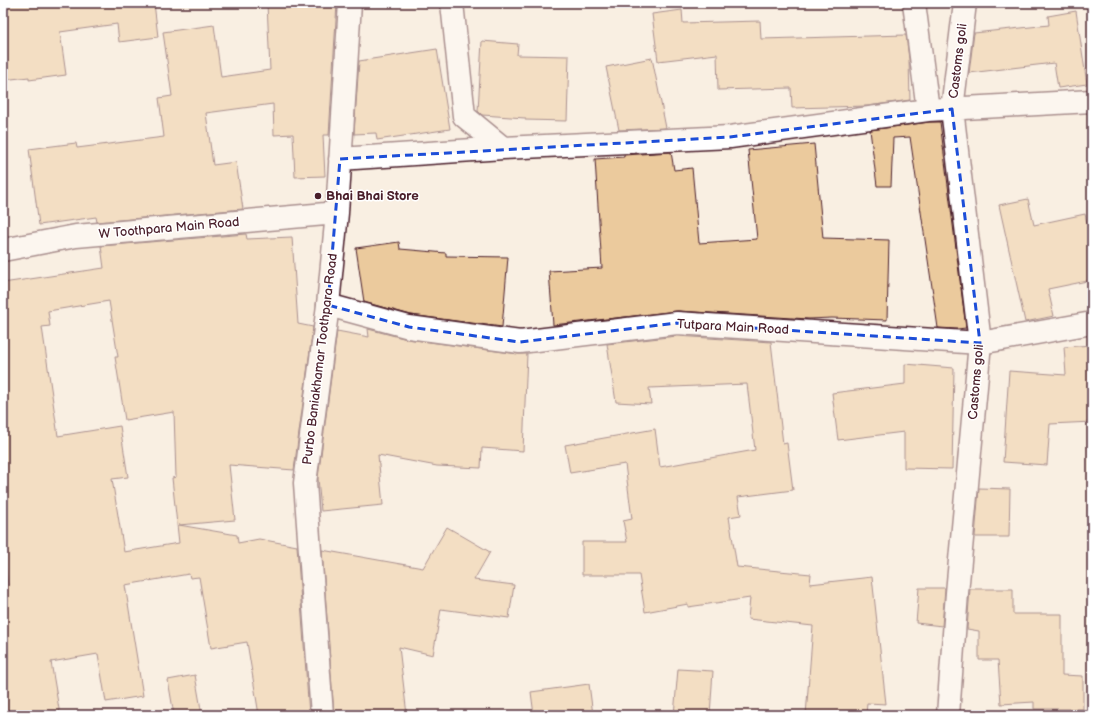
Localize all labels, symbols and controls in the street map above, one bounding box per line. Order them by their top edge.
street label: Castoms goli [945,23,971,99]
place label: Bhai Bhai Store [326,188,419,204]
marker: Bhai Bhai Store [313,191,323,201]
street label: W Toothpara Main Road [98,214,240,242]
street label: Purbo Baniakhamar Toothpara Road [299,252,341,466]
street label: Tutpara Main Road [677,316,789,338]
street label: Castoms goli [965,344,987,420]

